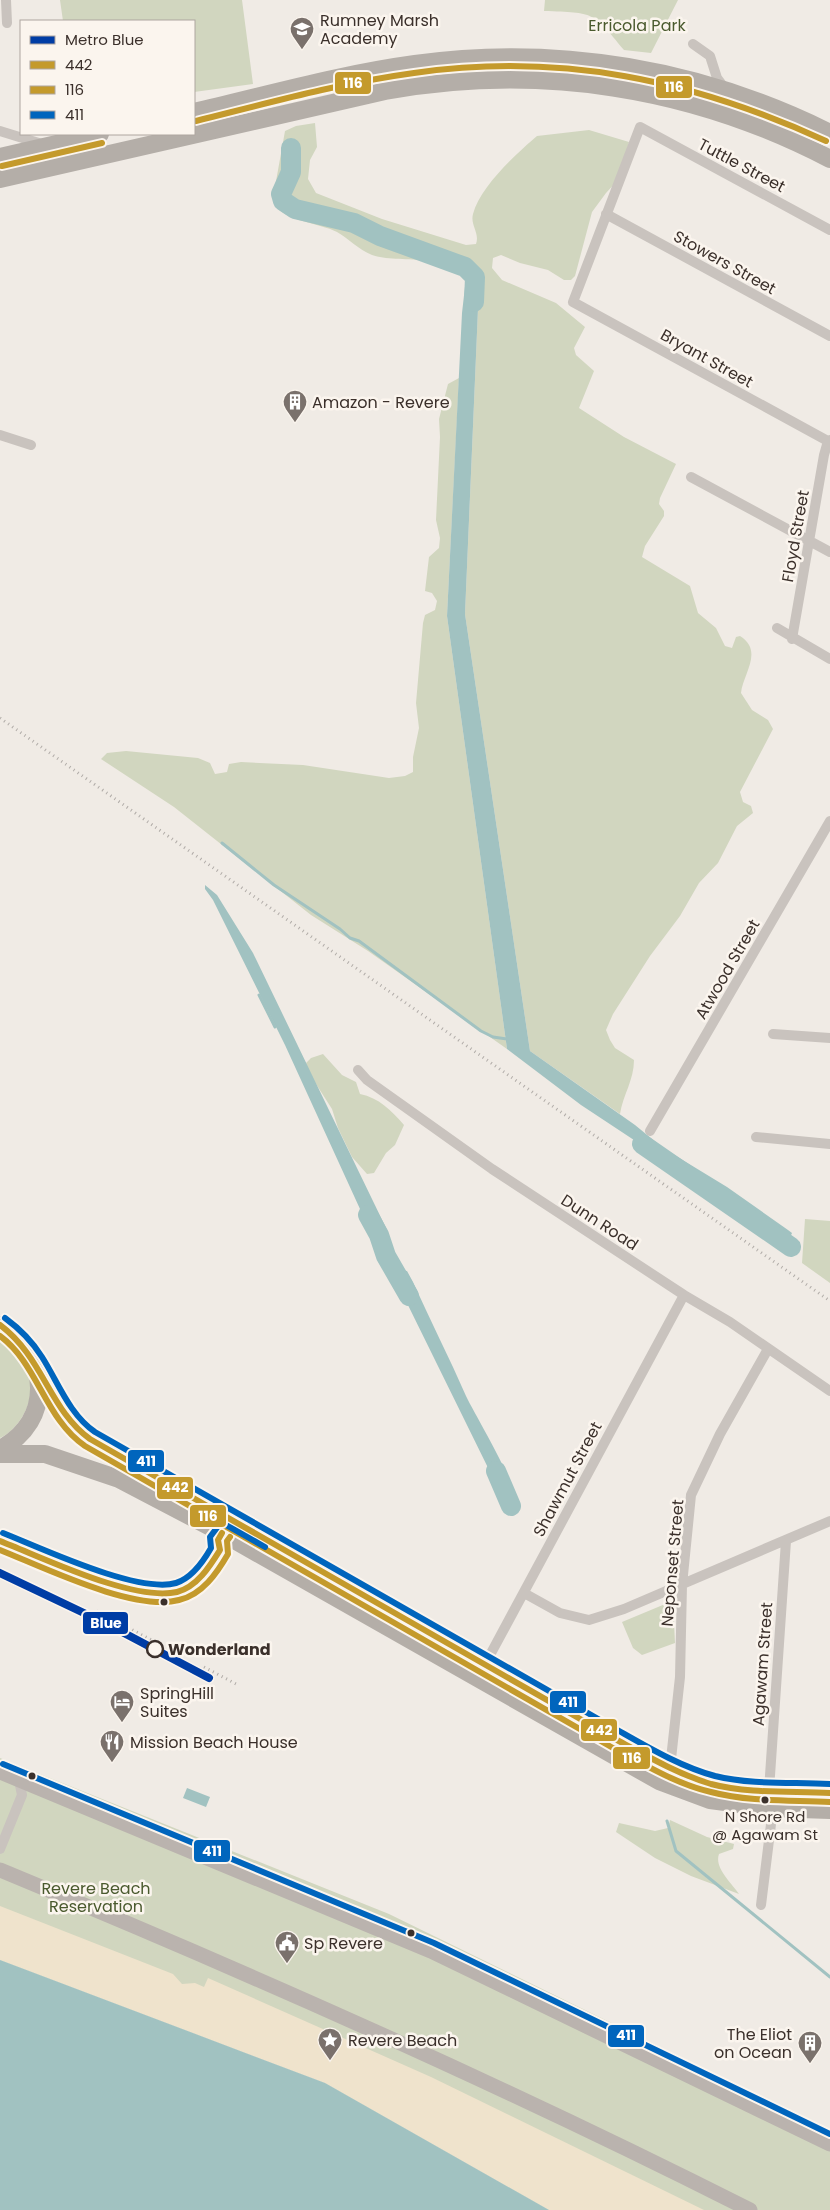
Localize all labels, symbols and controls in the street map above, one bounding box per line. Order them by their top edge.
place label: Rumney Marsh Academy [320,9,439,50]
park label: Erricola Park [588,14,686,37]
school or university icon: Rumney Marsh Academy [289,16,315,50]
legend [20,20,195,135]
text: Metro Blue [65,29,144,50]
text: 442 [65,54,93,75]
line badge: 116 [334,71,372,95]
text: 116 [343,73,363,93]
line badge: 116 [655,75,693,99]
text: 116 [664,77,684,97]
text: 116 [65,79,84,100]
text: 411 [65,104,84,125]
street label: Tuttle Street [694,133,789,198]
street label: Stowers Street [669,225,780,300]
street label: Bryant Street [656,323,757,393]
building icon: Amazon - Revere [282,389,308,423]
place label: Amazon - Revere [312,391,450,414]
street label: Floyd Street [776,488,815,584]
street label: Atwood Street [689,915,766,1024]
street label: Dunn Road [557,1189,643,1256]
street label: Shawmut Street [527,1418,608,1541]
line badge: 411 [127,1449,165,1473]
text: 411 [136,1451,156,1471]
line badge: 442 [156,1476,194,1500]
text: 442 [162,1477,188,1497]
street label: Neponset Street [655,1498,690,1628]
line badge: 116 [189,1504,227,1528]
text: 116 [198,1506,218,1526]
unlabelled marker [159,1597,169,1607]
street label: Agawam Street [747,1601,778,1727]
line badge: Blue [82,1611,129,1635]
text: Blue [90,1613,122,1633]
place label: Wonderland [168,1638,271,1661]
marker: Wonderland [146,1640,164,1658]
place label: SpringHill Suites [140,1682,214,1723]
hotel icon: SpringHill Suites [109,1689,135,1723]
line badge: 411 [549,1690,587,1714]
text: 411 [558,1692,578,1712]
line badge: 442 [580,1718,618,1742]
text: 442 [586,1720,612,1740]
restaurant icon: Mission Beach House [99,1729,125,1763]
place label: Mission Beach House [130,1731,298,1754]
line badge: 116 [612,1746,651,1770]
text: 116 [622,1748,642,1768]
unlabelled marker [27,1771,37,1781]
marker: N Shore Rd @ Agawam St [760,1795,770,1805]
place label: N Shore Rd @ Agawam St [712,1806,818,1845]
line badge: 411 [193,1839,231,1863]
text: 411 [202,1841,222,1861]
park label: Revere Beach Reservation [41,1877,151,1918]
unlabelled marker [406,1928,416,1938]
public building icon: Sp Revere [274,1930,300,1964]
place label: Sp Revere [304,1932,383,1955]
place label: The Eliot on Ocean [714,2023,792,2064]
line badge: 411 [607,2024,645,2048]
text: 411 [616,2025,636,2045]
place icon: Revere Beach [317,2027,343,2061]
place label: Revere Beach [348,2029,457,2052]
building icon: The Eliot on Ocean [797,2030,823,2064]

